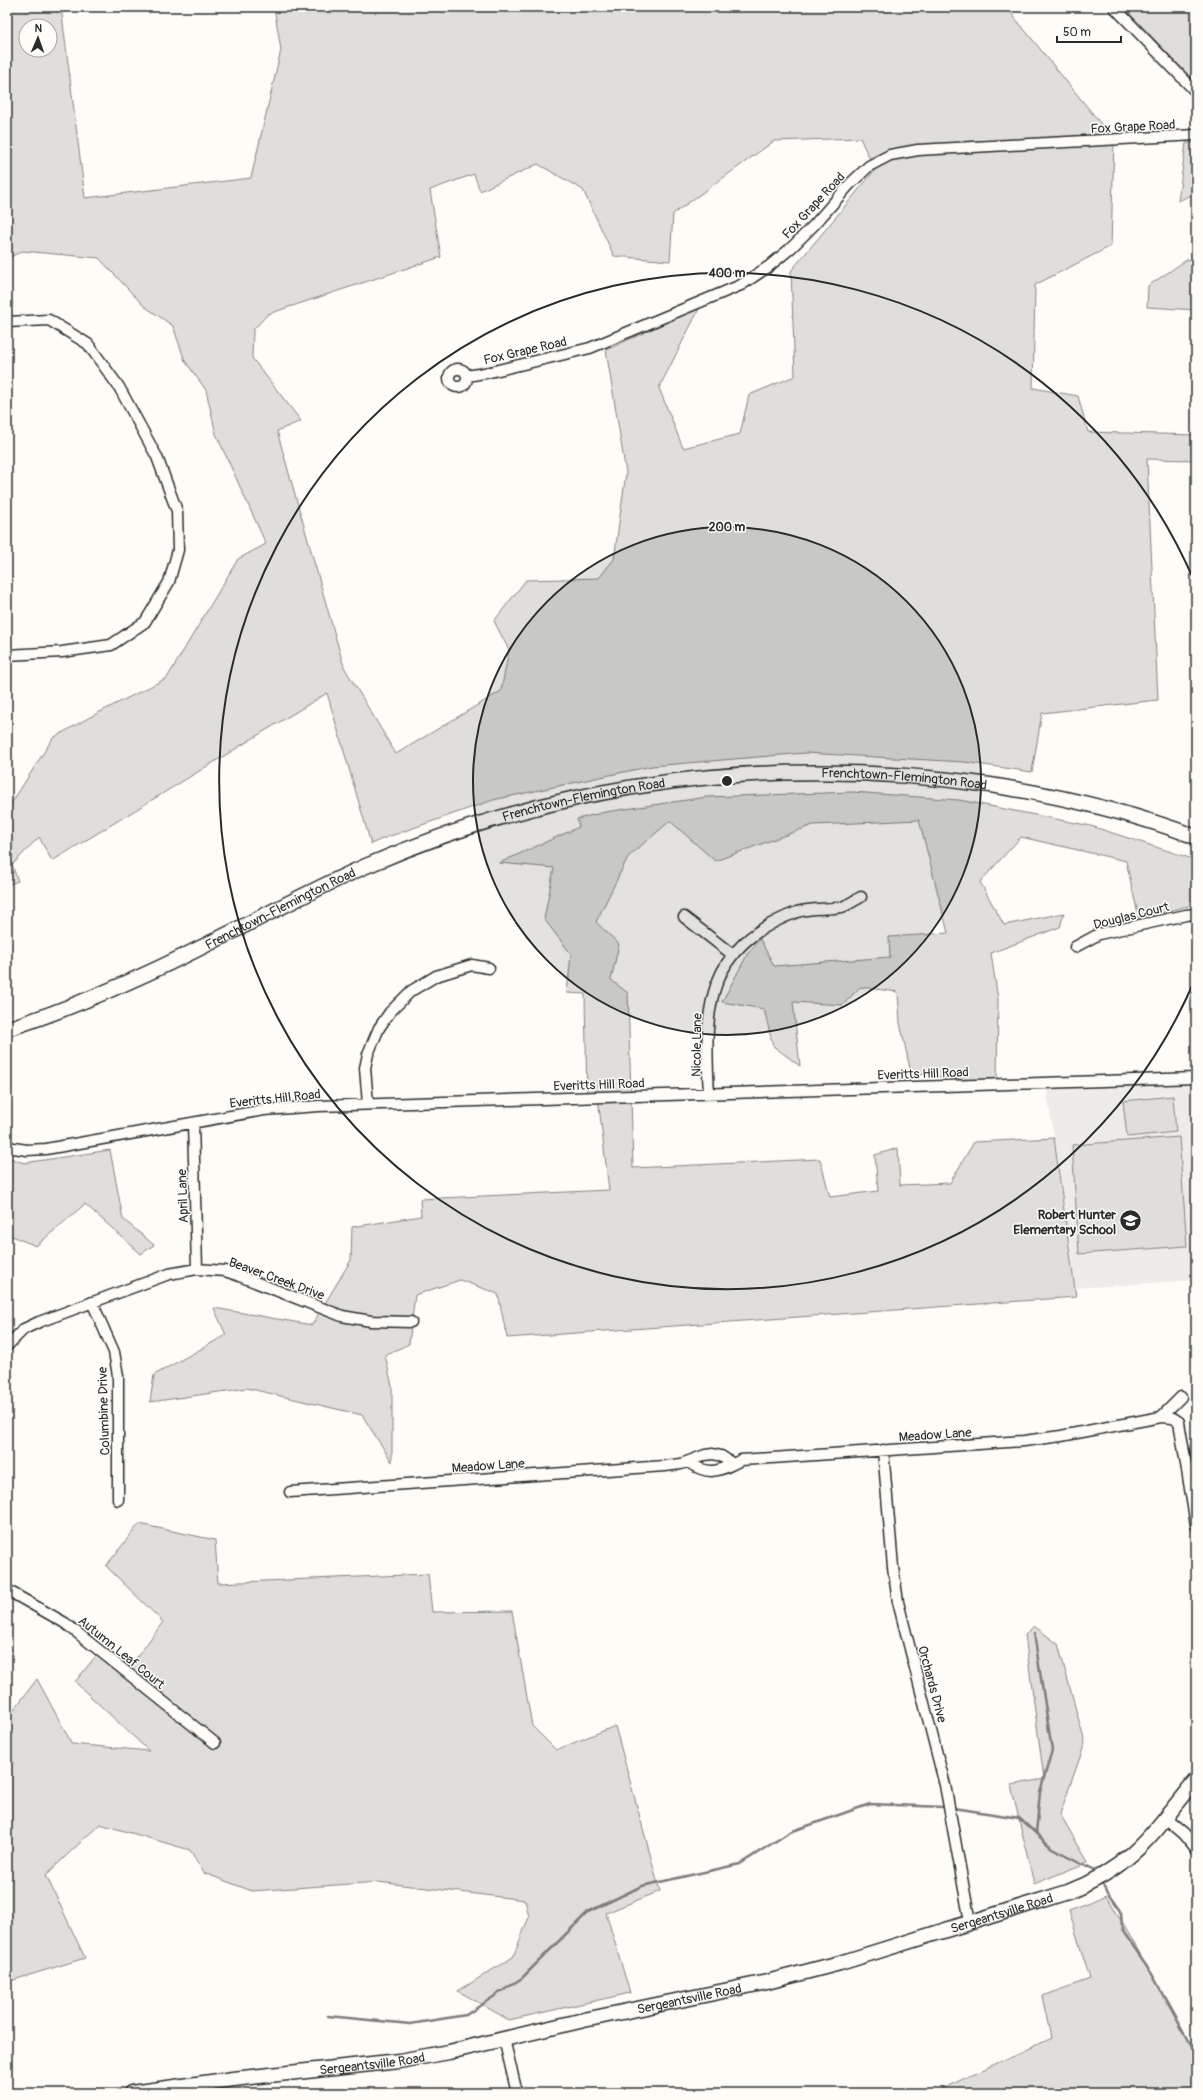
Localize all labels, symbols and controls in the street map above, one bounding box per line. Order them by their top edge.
north arrow [18,18,58,58]
scale bar [1057,18,1121,44]
text: N [34,22,43,35]
text: 50 m [1063,25,1091,40]
street label: Fox Grape Road [1090,117,1176,137]
street label: Fox Grape Road [779,169,849,242]
text: 400 m [708,266,746,281]
street label: Fox Grape Road [482,334,568,368]
text: 200 m [709,520,746,535]
street label: Frenchtown-Flemington Road [821,765,988,793]
centre of rings [720,774,734,788]
street label: Frenchtown-Flemington Road [501,775,666,825]
street label: Frenchtown-Flemington Road [203,865,358,953]
street label: Douglas Court [1092,899,1171,933]
street label: Nicole Lane [688,1012,706,1077]
street label: Everitts Hill Road [877,1064,969,1084]
street label: Everitts Hill Road [553,1075,645,1095]
street label: Everitts Hill Road [229,1086,321,1112]
street label: April Lane [174,1168,192,1223]
place label: Robert Hunter Elementary School [1013,1207,1116,1238]
school or university icon: Robert Hunter Elementary School [1118,1208,1144,1234]
street label: Beaver Creek Drive [227,1254,327,1304]
street label: Columbine Drive [94,1366,114,1456]
street label: Meadow Lane [898,1424,973,1446]
street label: Meadow Lane [451,1455,526,1477]
street label: Autumn Leaf Court [75,1613,169,1693]
street label: Orchards Drive [914,1644,950,1725]
street label: Sergeantsville Road [949,1890,1055,1937]
street label: Sergeantsville Road [636,1980,743,2018]
street label: Sergeantsville Road [319,2049,426,2079]

